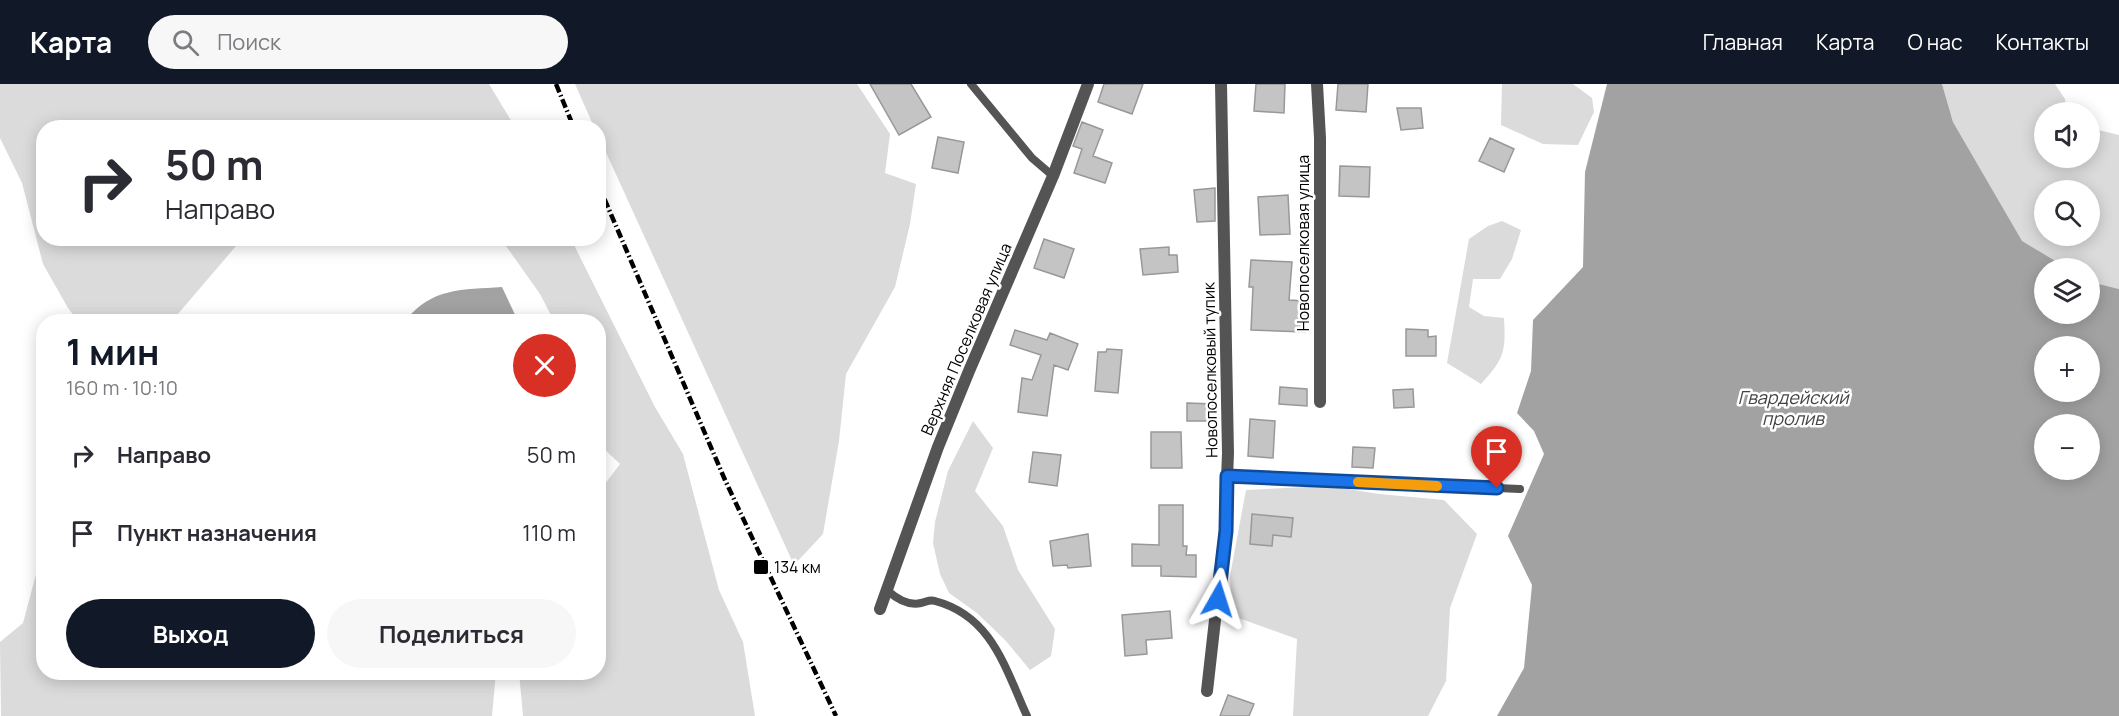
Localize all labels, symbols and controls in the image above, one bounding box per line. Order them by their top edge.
search box [148,15,568,69]
text: Карта [30,23,112,61]
icon: search [169,26,202,59]
text: Поиск [217,27,281,57]
text: Главная [1703,28,1783,56]
text: Карта [1816,28,1874,56]
text: О нас [1907,28,1963,56]
text: Контакты [1996,28,2089,56]
map controls [2034,102,2100,480]
button: sound [2034,102,2100,168]
text: 50 m [165,135,263,193]
icon: right [66,144,144,222]
street label: Новопоселковая улица [1292,155,1314,331]
button: search [2034,180,2100,246]
text: Направо [165,190,275,227]
street label: Верхняя Поселковая улица [915,239,1017,439]
button: layers [2034,258,2100,324]
street label: Новопоселковый тупик [1197,281,1223,458]
text: 1 мин [66,327,159,376]
button: close [513,334,576,397]
button: + [2034,336,2100,402]
text: 160 m · 10:10 [66,374,178,401]
water label: Гвардейский пролив [1738,385,1850,430]
button: − [2034,414,2100,480]
pin [1471,426,1522,488]
icon: arrive [1480,435,1513,468]
icon: right [66,439,99,472]
text: Направо [117,440,211,470]
text: 50 m [527,440,576,470]
icon: arrive [66,517,99,550]
text: Пункт назначения [117,518,317,548]
text: 110 m [522,518,576,548]
place label: 134 км [774,556,821,578]
marker: 134 км [752,558,770,576]
position arrow [1186,567,1250,631]
button: Выход [66,599,315,668]
button: Поделиться [327,599,576,668]

